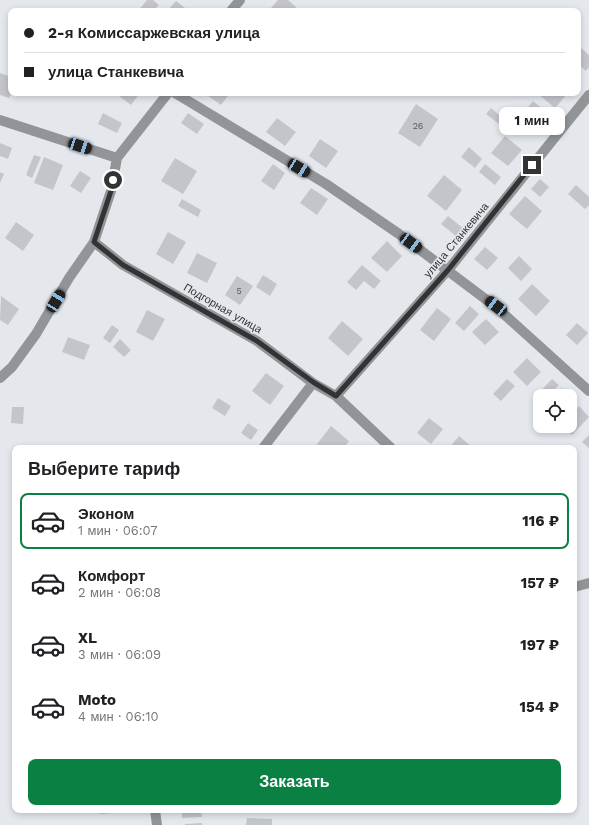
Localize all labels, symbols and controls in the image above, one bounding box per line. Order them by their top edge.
text: 2-я Комиссаржевская улица [48,24,260,42]
text: улица Станкевича [48,63,184,81]
callout: 1 мин [499,107,565,135]
text: 1 мин [515,113,549,128]
house number: 26 [413,121,423,131]
car [67,137,93,155]
route end [523,156,541,174]
car [286,157,312,179]
route start [104,171,122,189]
street label: улица Станкевича [421,199,492,280]
car [398,231,424,255]
street label: Подгорная улица [181,281,265,337]
house number: 5 [236,286,242,296]
car [45,288,67,314]
car [483,294,509,318]
map controls [533,389,577,433]
button: locate [533,389,577,433]
text: Выберите тариф [28,458,180,479]
icon: car [30,503,66,539]
text: Эконом [78,505,134,523]
text: 116 ₽ [522,512,559,530]
text: 1 мин · 06:07 [78,523,158,538]
icon: car [30,565,66,601]
text: Комфорт [78,567,145,585]
text: 157 ₽ [521,574,559,592]
text: 2 мин · 06:08 [78,585,161,600]
icon: car [30,627,66,663]
text: XL [78,629,97,647]
text: 197 ₽ [520,636,559,654]
text: 3 мин · 06:09 [78,647,161,662]
icon: car [30,689,66,725]
text: Moto [78,691,116,709]
text: 154 ₽ [519,698,559,716]
text: 4 мин · 06:10 [78,709,159,724]
button: Заказать [28,759,561,805]

